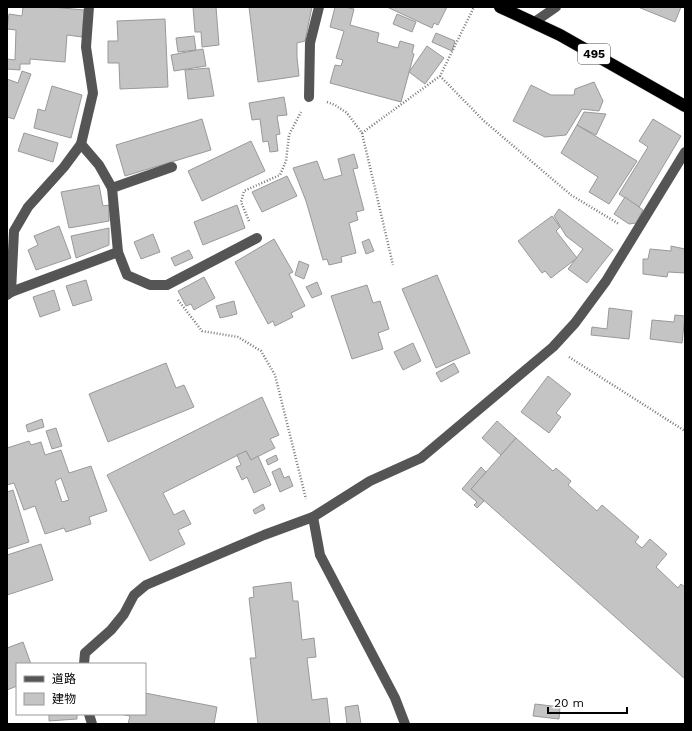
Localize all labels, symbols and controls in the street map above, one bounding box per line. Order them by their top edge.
road number: 495 [578,44,610,64]
legend [16,663,146,715]
text: 道路 [52,672,76,686]
scale bar [548,689,627,715]
text: 建物 [52,692,76,706]
text: 20 m [554,696,584,710]

